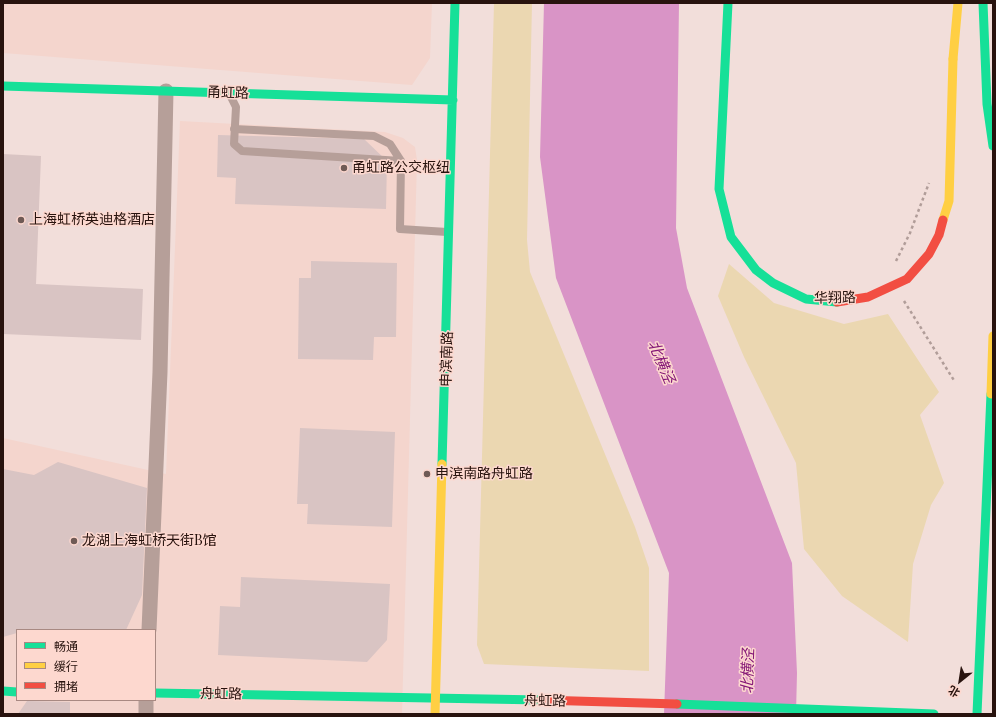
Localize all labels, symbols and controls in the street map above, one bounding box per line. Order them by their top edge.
street label: 甬虹路 [207,84,249,102]
place label: 甬虹路公交枢纽 [352,160,450,176]
marker: 甬虹路公交枢纽 [339,163,349,173]
place label: 上海虹桥英迪格酒店 [29,212,155,228]
marker: 上海虹桥英迪格酒店 [16,215,26,225]
street label: 华翔路 [814,289,856,307]
street label: 申滨南路 [438,331,456,387]
water label: 北横泾 [644,338,678,386]
place label: 申滨南路舟虹路 [435,466,533,482]
marker: 申滨南路舟虹路 [422,469,432,479]
place label: 龙湖上海虹桥天街B馆 [82,533,217,549]
marker: 龙湖上海虹桥天街B馆 [69,536,79,546]
legend [16,629,156,701]
text: 畅通 [54,638,78,654]
water label: 北横泾 [738,648,758,694]
text: 缓行 [54,658,78,674]
north arrow [940,661,980,701]
text: 拥堵 [54,678,78,694]
text: 北 [945,683,962,701]
street label: 舟虹路 [200,685,242,703]
street label: 舟虹路 [524,692,566,710]

